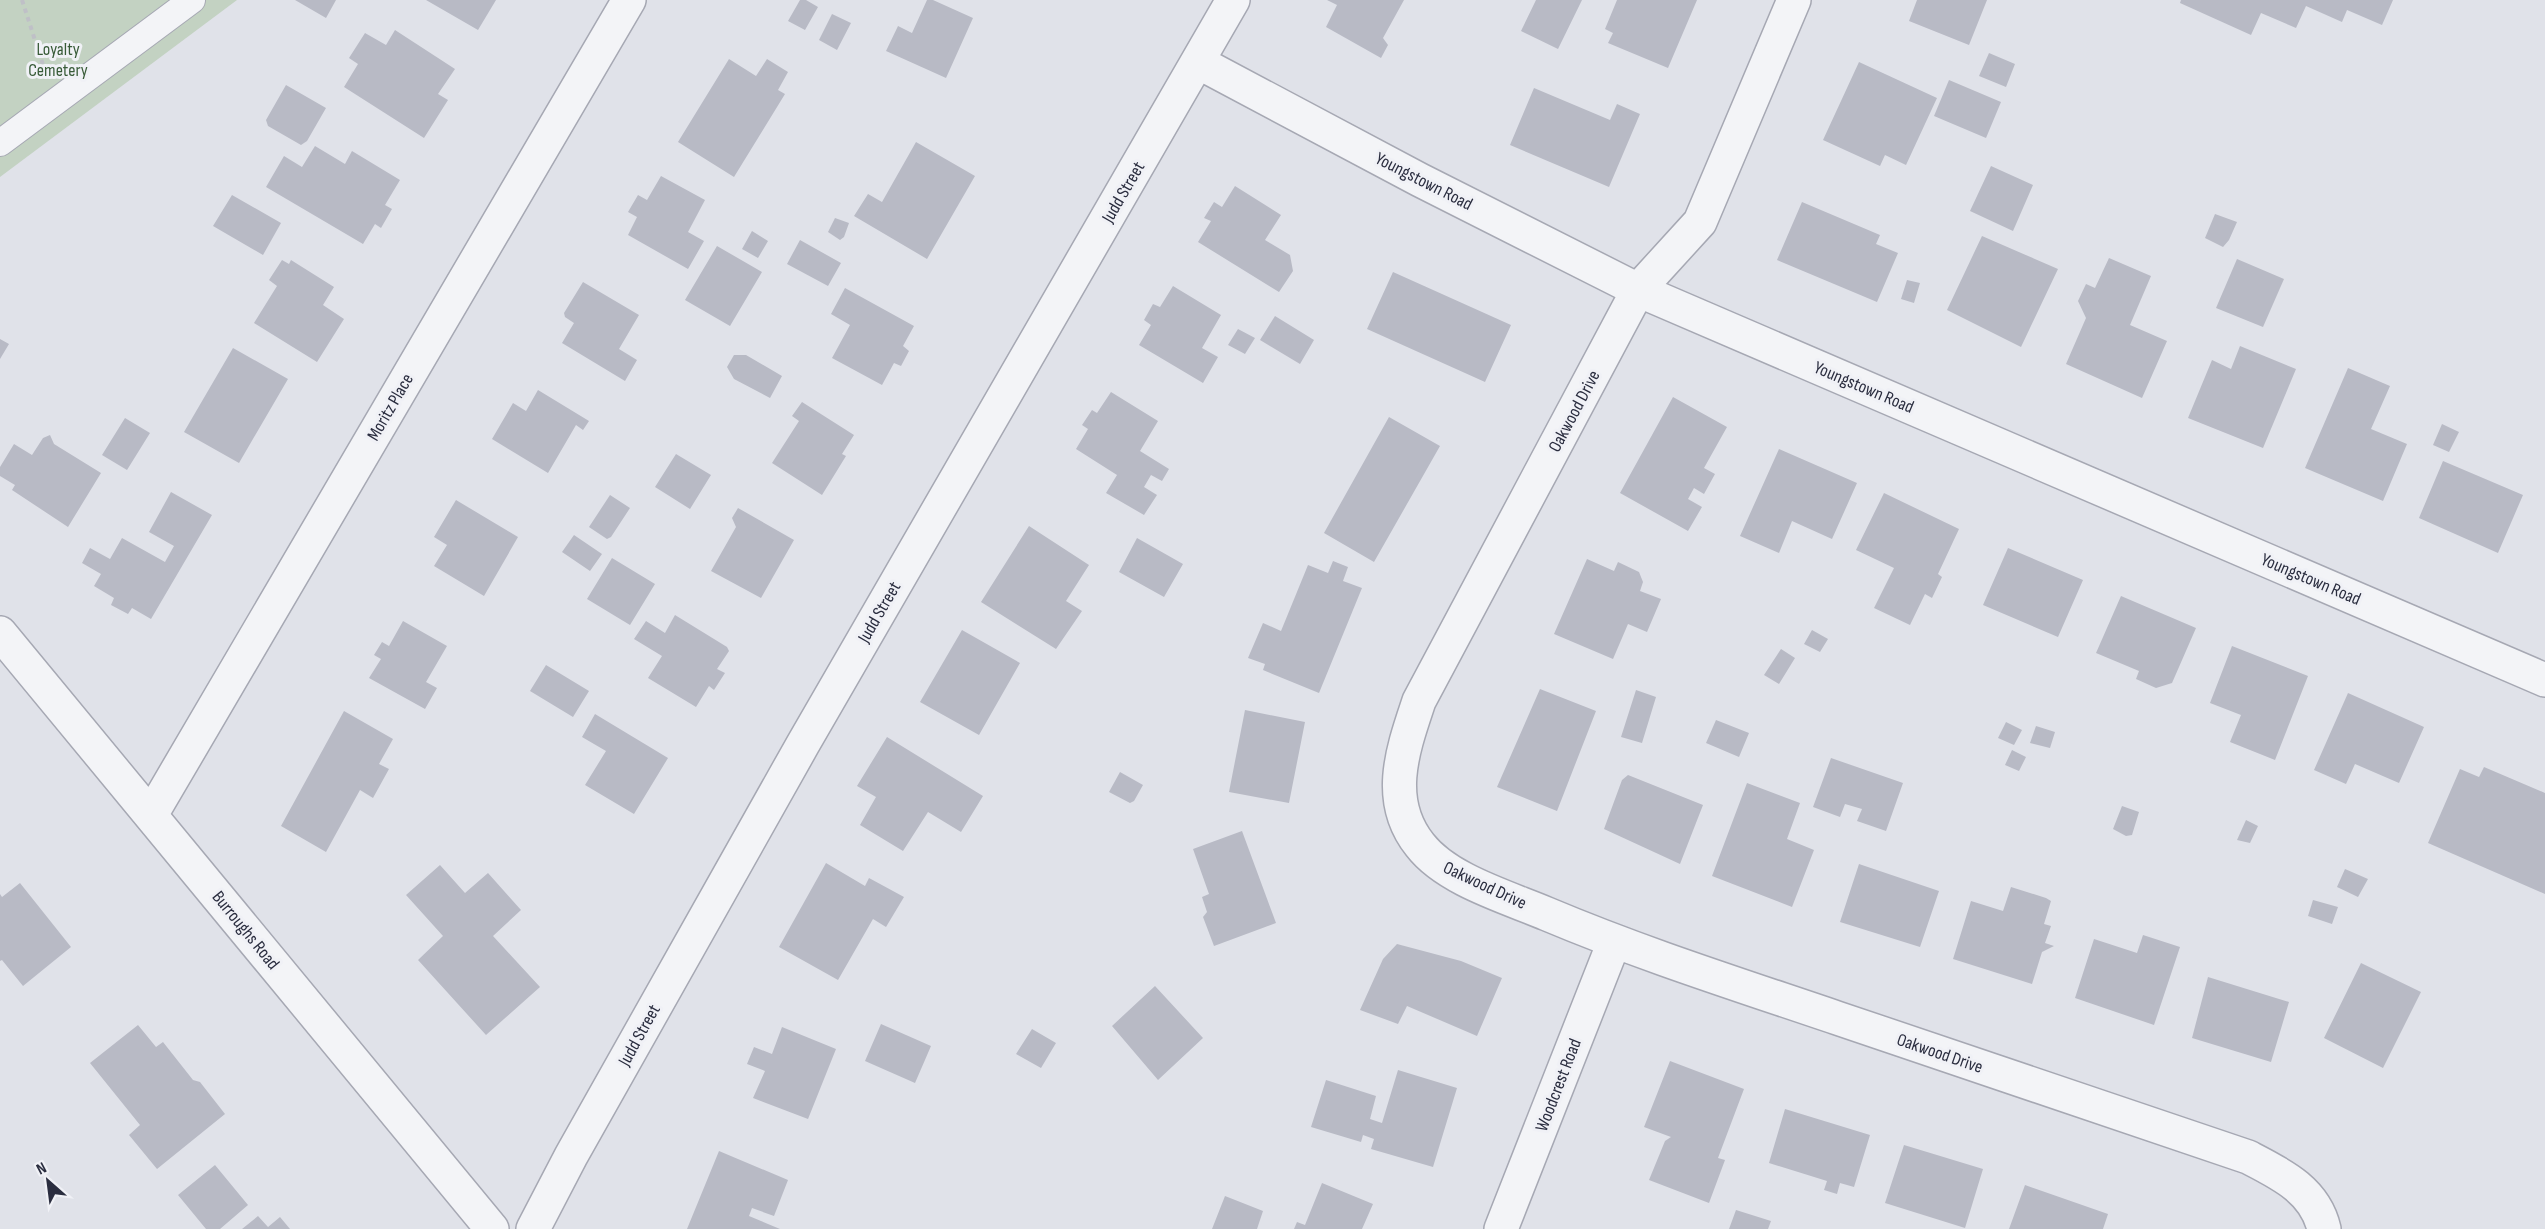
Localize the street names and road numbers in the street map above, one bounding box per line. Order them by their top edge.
street label: Youngstown Road [1372,148,1476,215]
street label: Judd Street [1097,158,1150,227]
street label: Youngstown Road [1811,357,1917,418]
street label: Oakwood Drive [1544,367,1605,456]
street label: Moritz Place [363,370,418,444]
street label: Youngstown Road [2258,549,2364,610]
street label: Judd Street [853,578,906,647]
street label: Oakwood Drive [1440,857,1530,914]
street label: Burroughs Road [208,887,284,974]
street label: Judd Street [614,1000,665,1071]
street label: Oakwood Drive [1894,1029,1985,1078]
street label: Woodcrest Road [1531,1036,1586,1135]

